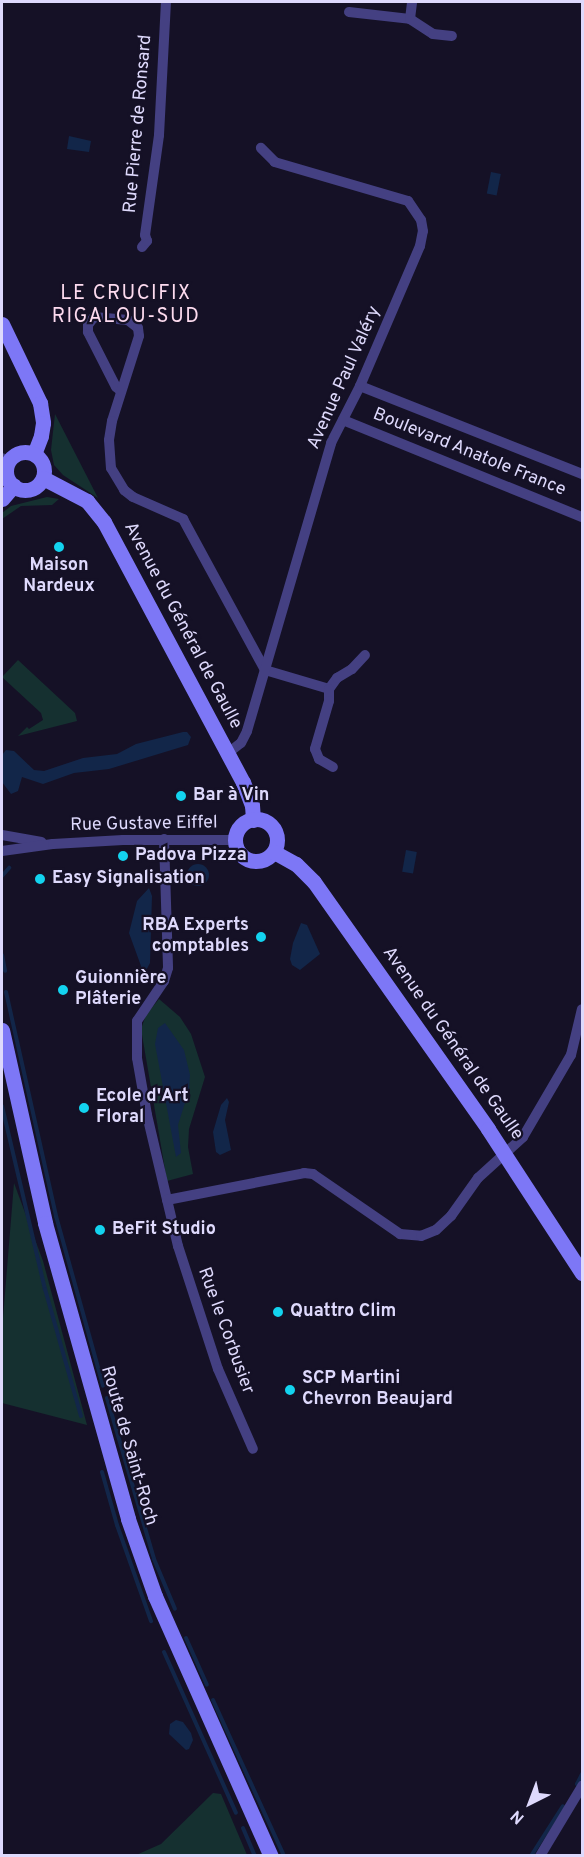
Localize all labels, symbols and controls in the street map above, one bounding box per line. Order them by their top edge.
street label: Rue Pierre de Ronsard [120,34,158,214]
district label: LE CRUCIFIX RIGALOU-SUD [52,283,200,330]
street label: Avenue Paul Valéry [304,303,386,453]
street label: Boulevard Anatole France [369,404,569,502]
street label: Avenue du Général de Gaulle [118,519,246,733]
marker: Maison Nardeux [52,540,66,554]
place label: Maison Nardeux [23,556,95,598]
place label: Bar à Vin [193,785,270,807]
marker: Bar à Vin [174,789,188,803]
street label: Rue Gustave Eiffel [70,813,218,837]
place label: Padova Pizza [135,845,247,867]
marker: Padova Pizza [116,849,130,863]
place label: Easy Signalisation [52,868,205,890]
marker: Easy Signalisation [33,872,47,886]
place label: RBA Experts comptables [142,916,249,958]
marker: RBA Experts comptables [254,930,268,944]
street label: Avenue du Général de Gaulle [377,943,527,1145]
place label: Guionnière Plâterie [75,969,167,1012]
marker: Guionnière Plâterie [56,983,70,997]
place label: Ecole d'Art Floral [96,1087,189,1130]
marker: Ecole d'Art Floral [77,1101,91,1115]
place label: BeFit Studio [112,1219,216,1241]
marker: BeFit Studio [93,1223,107,1237]
street label: Rue le Corbusier [192,1265,258,1397]
place label: Quattro Clim [290,1301,396,1323]
marker: Quattro Clim [271,1305,285,1319]
street label: Route de Saint-Roch [95,1364,161,1528]
place label: SCP Martini Chevron Beaujard [302,1369,453,1412]
marker: SCP Martini Chevron Beaujard [283,1383,297,1397]
north arrow [500,1773,560,1833]
text: N [507,1805,529,1828]

